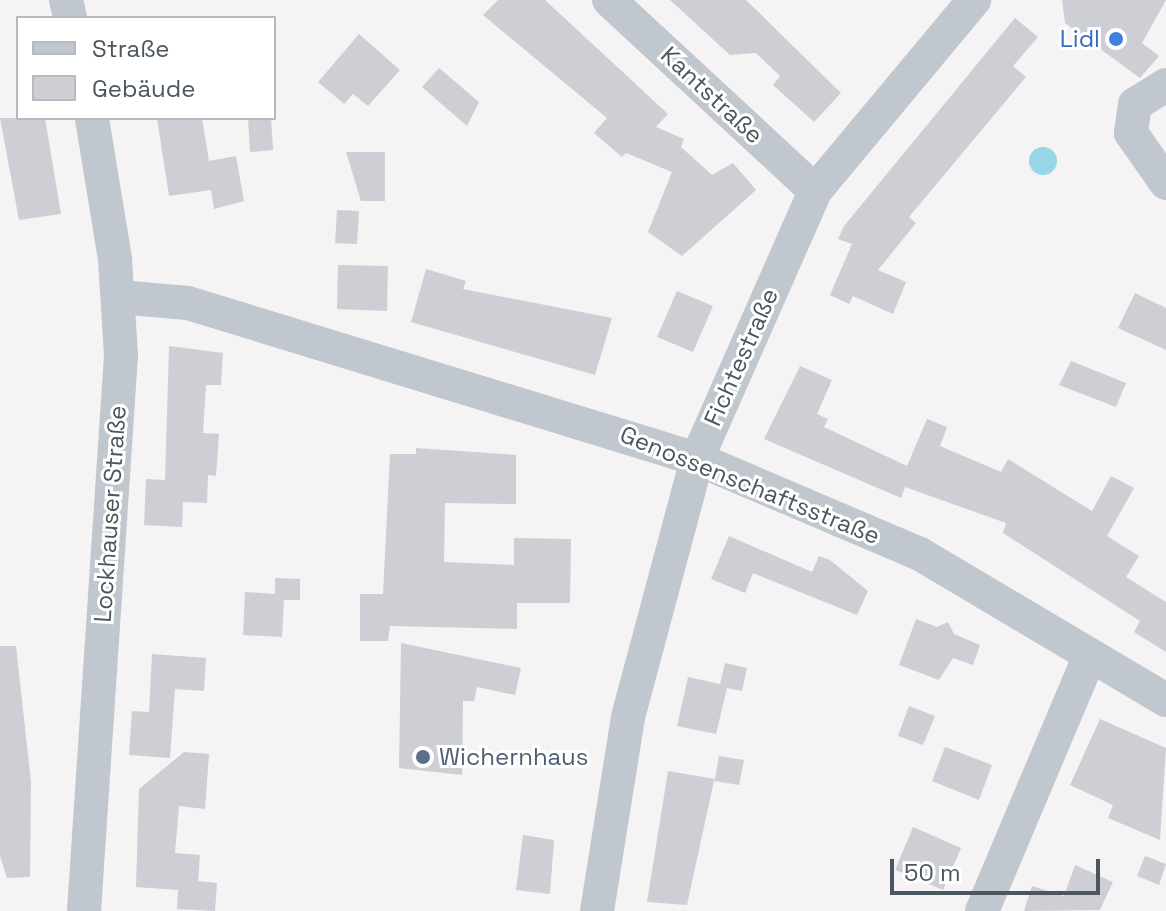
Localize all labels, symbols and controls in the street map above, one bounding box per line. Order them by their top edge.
legend [16,16,276,120]
place label: Lidl [1060,25,1100,53]
marker: Lidl [1107,30,1125,48]
text: Straße [92,33,169,64]
street label: Kantstraße [655,40,769,150]
text: Gebäude [92,73,195,104]
street label: Fichtestraße [698,284,784,430]
street label: Lockhauser Straße [88,404,132,624]
street label: Genossenschaftsstraße [616,420,884,550]
place label: Wichernhaus [439,743,588,771]
marker: Wichernhaus [414,748,432,766]
scale bar [894,843,1104,893]
text: 50 m [904,857,961,888]

